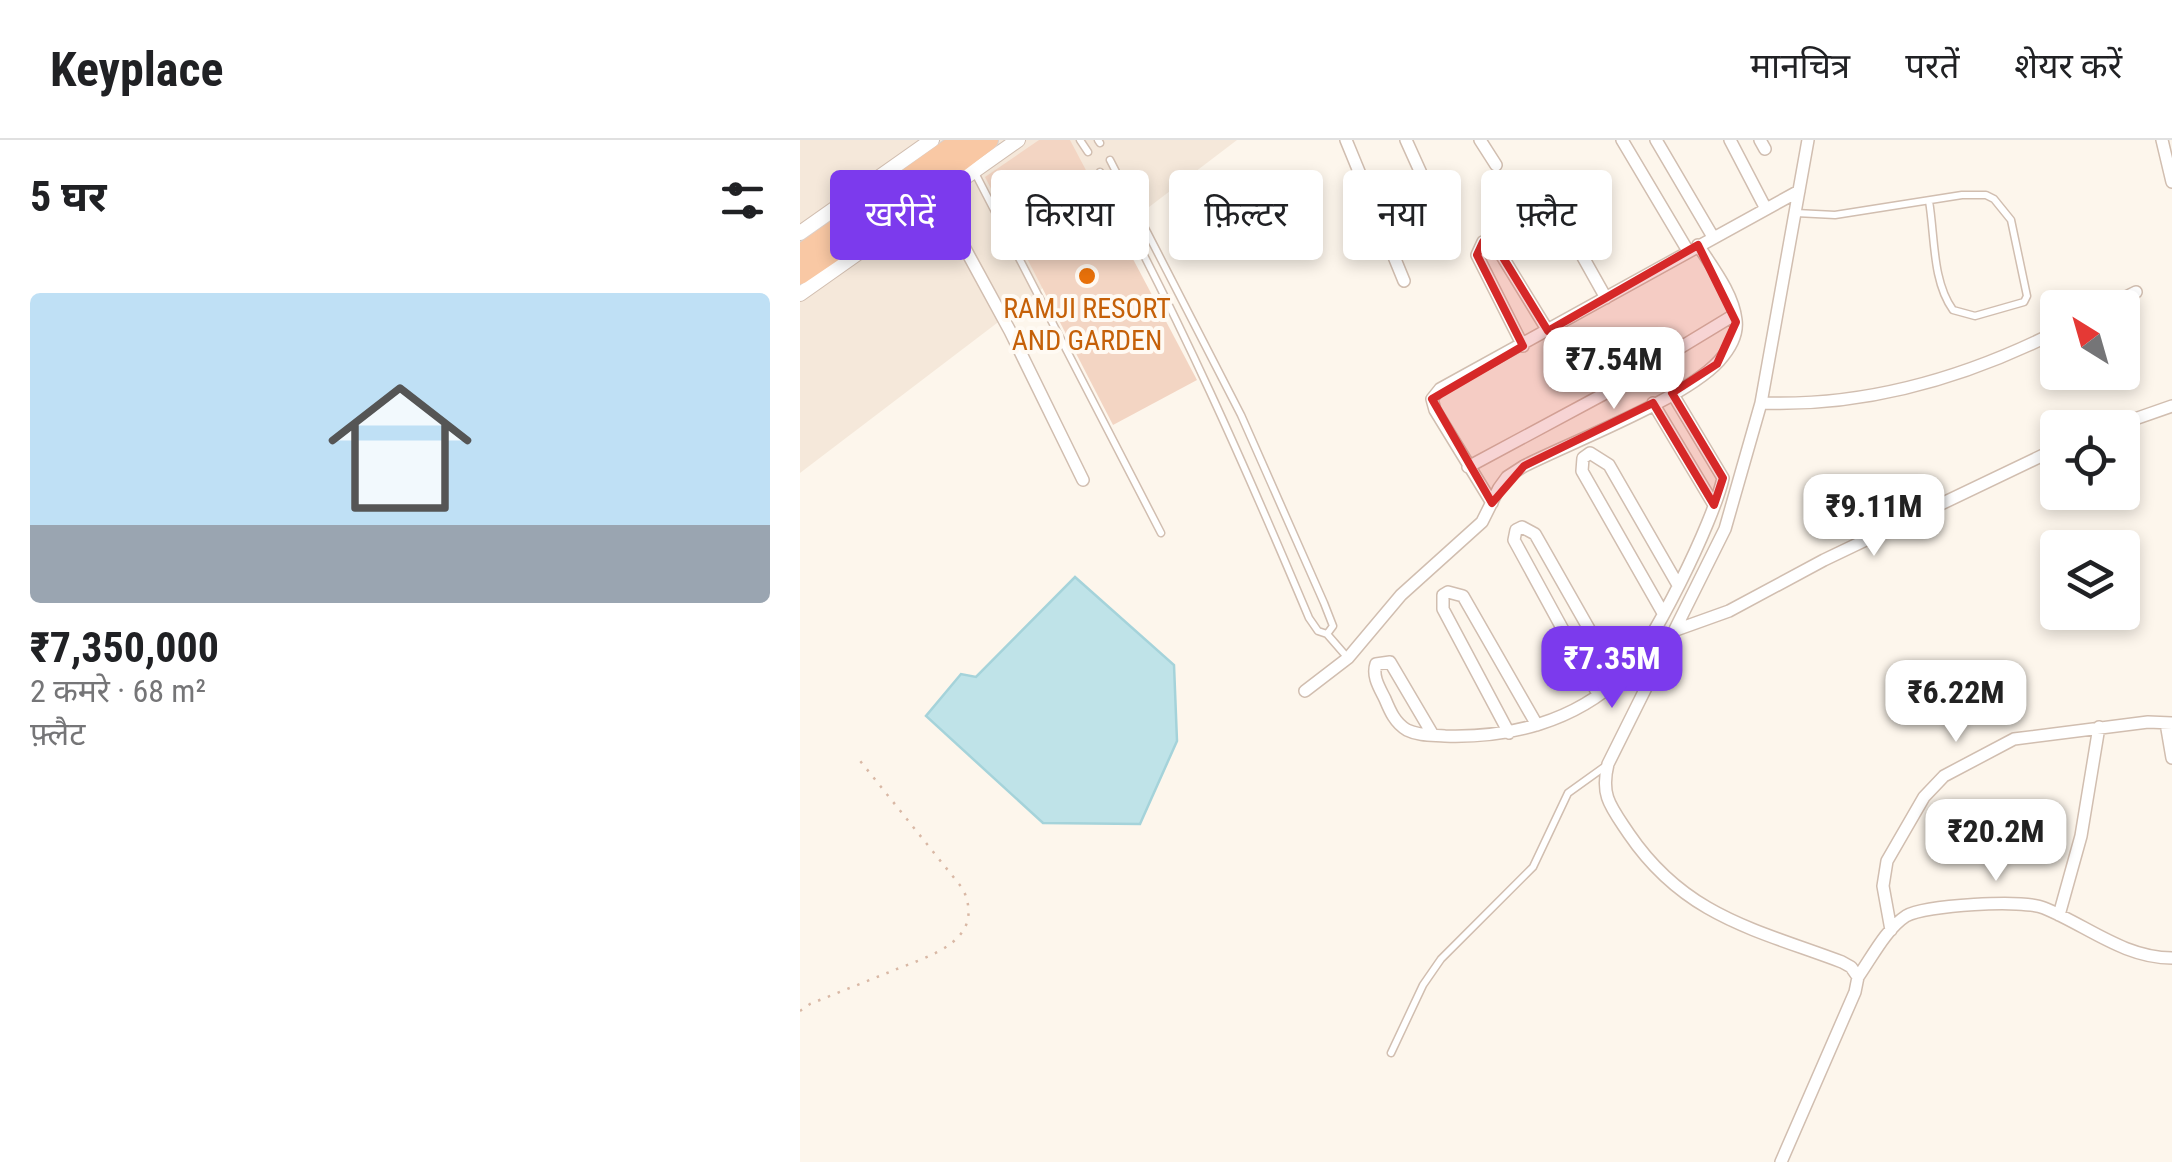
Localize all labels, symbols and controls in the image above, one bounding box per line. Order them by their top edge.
text: Keyplace [50,41,224,98]
text: मानचित्र [1750,46,1850,87]
text: परतें [1905,46,1959,87]
text: शेयर करें [2014,46,2122,87]
chip: खरीदें [830,170,971,260]
chip: किराया [991,170,1149,260]
chip: फ़िल्टर [1169,170,1323,260]
chip: नया [1343,170,1461,260]
chip: फ़्लैट [1481,170,1612,260]
text: 5 घर [30,172,107,221]
icon: filters [715,173,770,228]
marker: RAMJI RESORT AND GARDEN [1076,265,1098,287]
north arrow [2040,290,2140,390]
map controls [2040,290,2140,630]
place label: RAMJI RESORT AND GARDEN [1003,292,1171,357]
pin: ₹7.54M [1533,327,1695,412]
text: ₹7.54M [1565,340,1663,378]
icon: home [310,358,490,538]
button: locate [2040,410,2140,510]
pin: ₹9.11M [1793,474,1955,559]
text: ₹9.11M [1825,487,1923,525]
button: layers [2040,530,2140,630]
text: ₹7,350,000 [30,623,219,672]
pin: ₹7.35M [1531,626,1693,711]
text: ₹7.35M [1563,639,1661,677]
pin: ₹6.22M [1875,660,2037,745]
text: 2 कमरे · 68 m² [30,672,206,710]
text: ₹6.22M [1907,673,2005,711]
text: फ़्लैट [30,715,85,753]
pin: ₹20.2M [1915,799,2077,884]
text: ₹20.2M [1947,812,2045,850]

